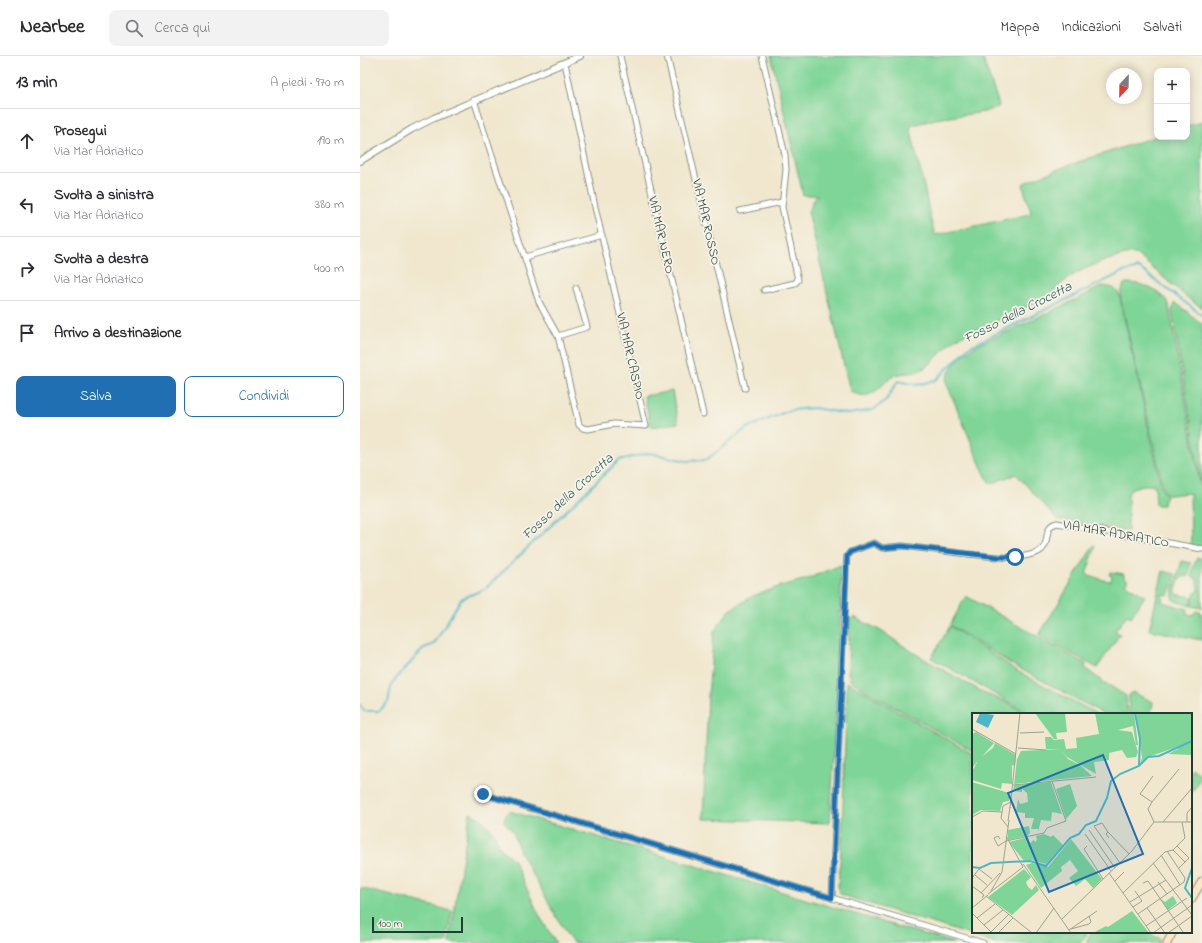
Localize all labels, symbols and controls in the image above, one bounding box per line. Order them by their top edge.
search box [109,10,389,46]
text: Nearbee [20,14,85,41]
icon: search [123,17,145,39]
text: Cerca qui [155,17,210,39]
text: Mappa [1001,17,1039,38]
text: Indicazioni [1061,17,1121,38]
text: Salvati [1143,17,1182,38]
north arrow [1106,68,1142,104]
map controls [1154,68,1190,140]
button: + [1154,68,1190,104]
text: 13 min [16,70,57,95]
text: A piedi · 970 m [270,73,344,92]
button: − [1154,104,1190,140]
text: Prosegui [54,120,107,142]
icon: ahead [16,130,38,152]
text: 190 m [317,131,344,150]
text: Via Mar Adriatico [54,142,144,161]
street label: VIA MAR ROSSO [687,176,725,267]
text: Svolta a sinistra [54,184,154,206]
street label: VIA MAR NERO [643,193,679,276]
icon: left [16,194,38,216]
text: 380 m [315,195,344,214]
text: Via Mar Adriatico [54,206,144,225]
text: Svolta a destra [54,248,149,270]
icon: right [16,258,38,280]
text: 400 m [314,259,344,278]
text: Via Mar Adriatico [54,270,144,289]
water label: Fosso della Crocetta [960,276,1076,349]
street label: VIA MAR CASPIO [611,310,649,401]
icon: arrive [16,322,38,344]
text: Arrivo a destinazione [54,322,181,344]
button: Salva [16,376,176,417]
button: Condividi [184,376,344,417]
water label: Fosso della Crocetta [517,449,619,545]
street label: VIA MAR ADRIATICO [1060,515,1171,553]
route start [1006,548,1024,566]
inset map [972,713,1192,933]
route end [474,785,492,803]
scale bar [372,915,463,934]
text: 100 m [378,916,402,932]

